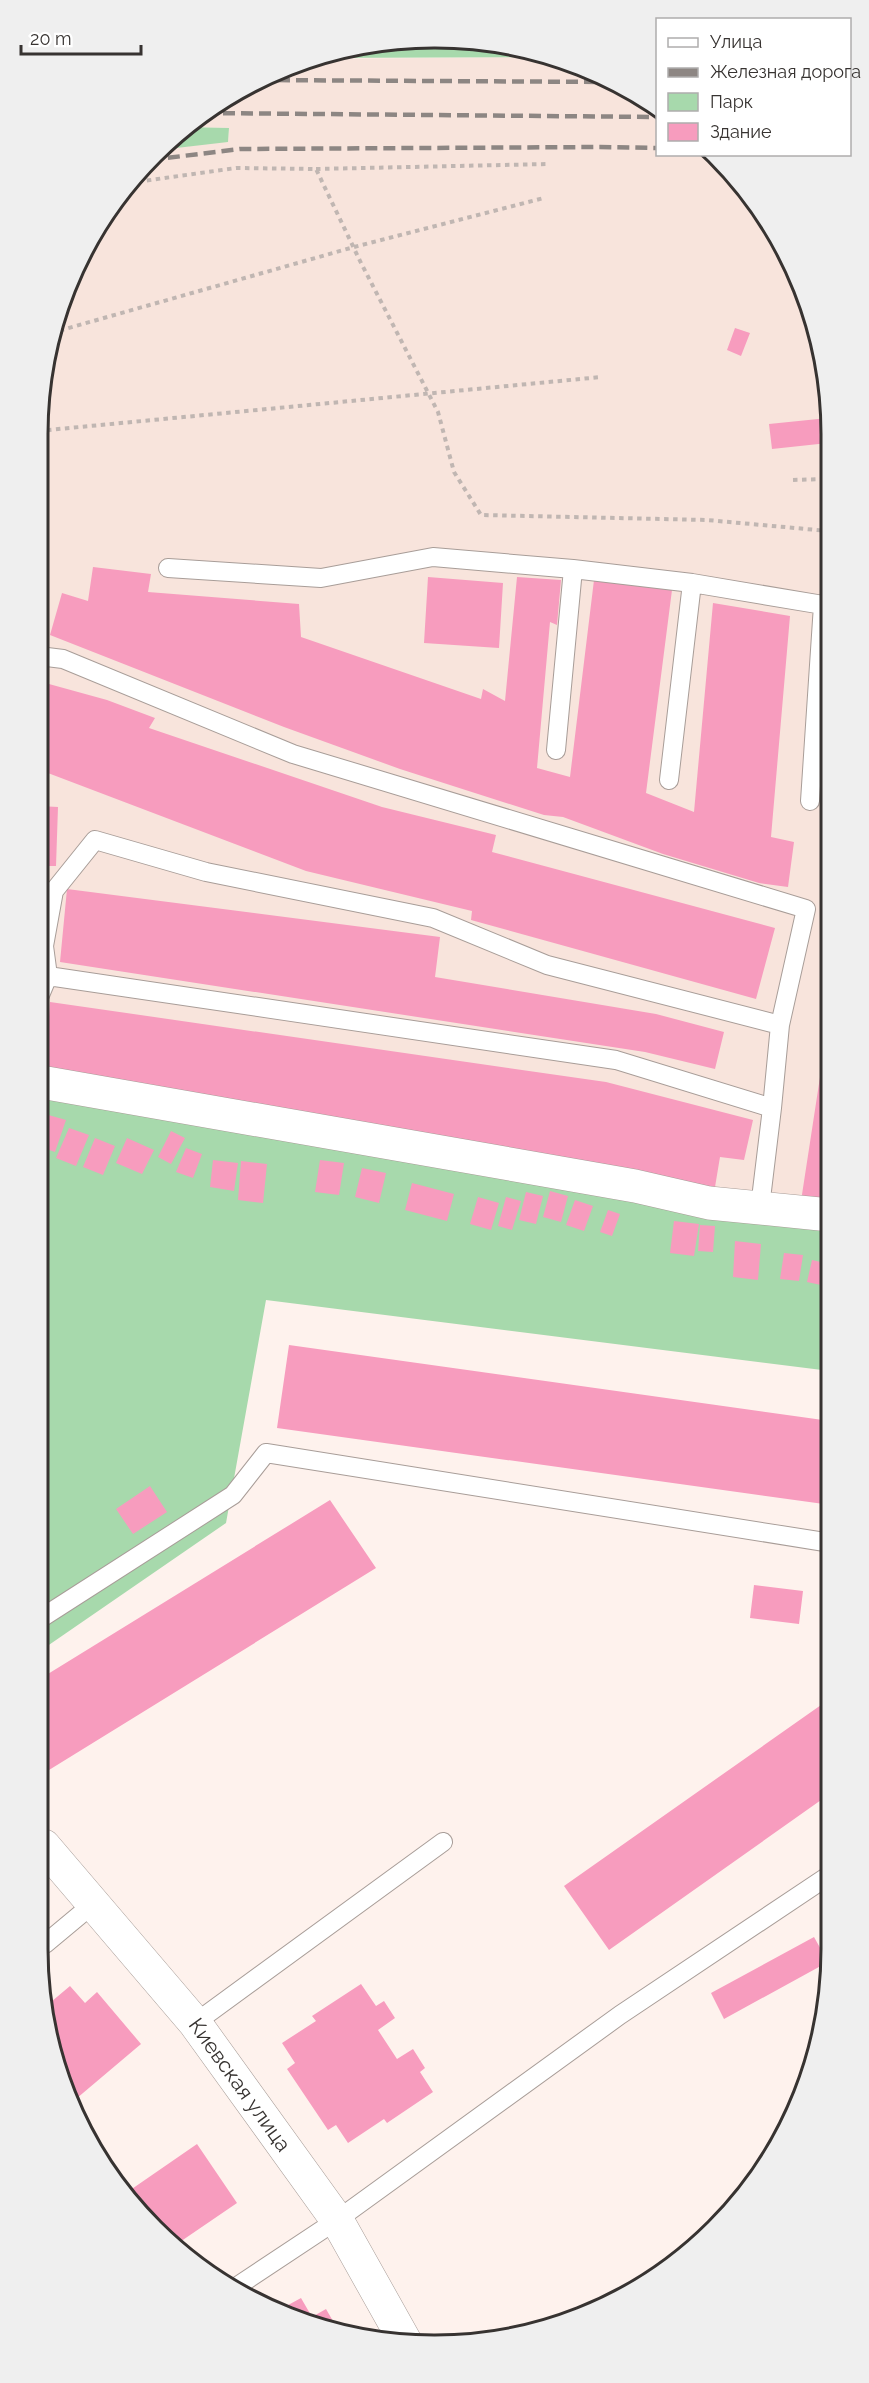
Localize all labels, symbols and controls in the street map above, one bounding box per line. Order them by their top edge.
scale bar [21,18,141,56]
legend [656,18,851,156]
text: 20 m [30,28,72,49]
text: Улица [710,31,762,52]
text: Железная дорога [710,61,861,82]
text: Парк [710,91,753,112]
text: Здание [710,121,772,142]
street label: Киевская улица [184,2013,296,2156]

